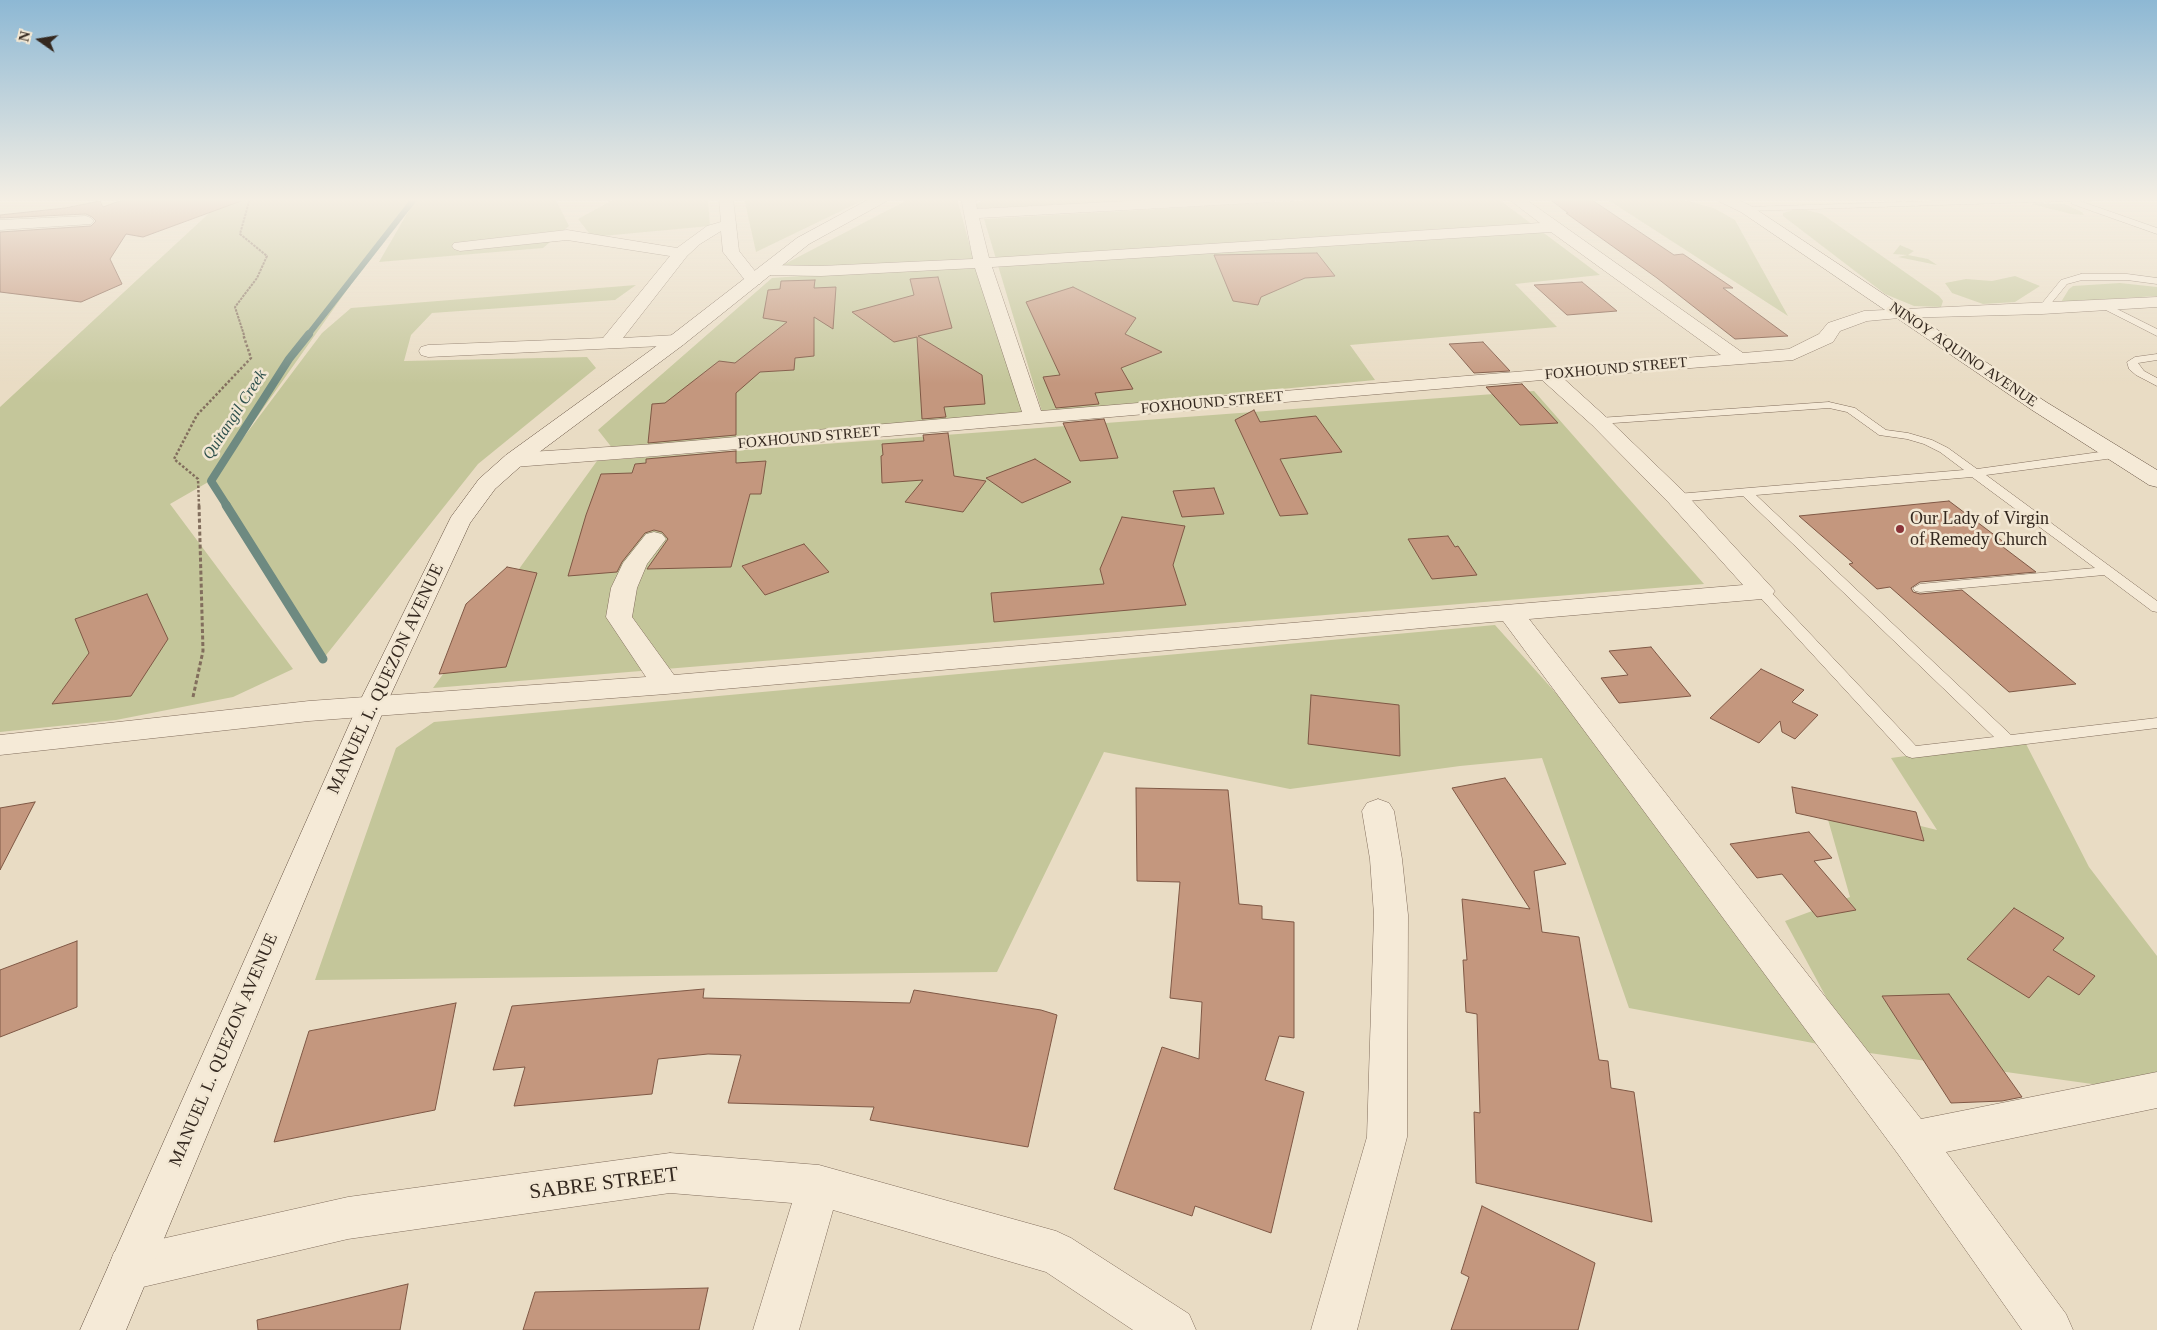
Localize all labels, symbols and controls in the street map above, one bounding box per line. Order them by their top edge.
north arrow [15,15,65,65]
text: N [16,30,33,43]
street label: NINOY AQUINO AVENUE [1886,299,2040,411]
street label: FOXHOUND STREET [1544,354,1688,384]
water label: Quitangil Creek [199,367,271,463]
street label: FOXHOUND STREET [1140,388,1284,418]
street label: FOXHOUND STREET [737,423,881,453]
place label: Our Lady of Virgin of Remedy Church [1910,508,2049,550]
marker: Our Lady of Virgin of Remedy Church [1894,523,1906,535]
street label: MANUEL L. QUEZON AVENUE [323,560,449,798]
street label: MANUEL L. QUEZON AVENUE [165,930,283,1170]
street label: SABRE STREET [528,1162,680,1206]

